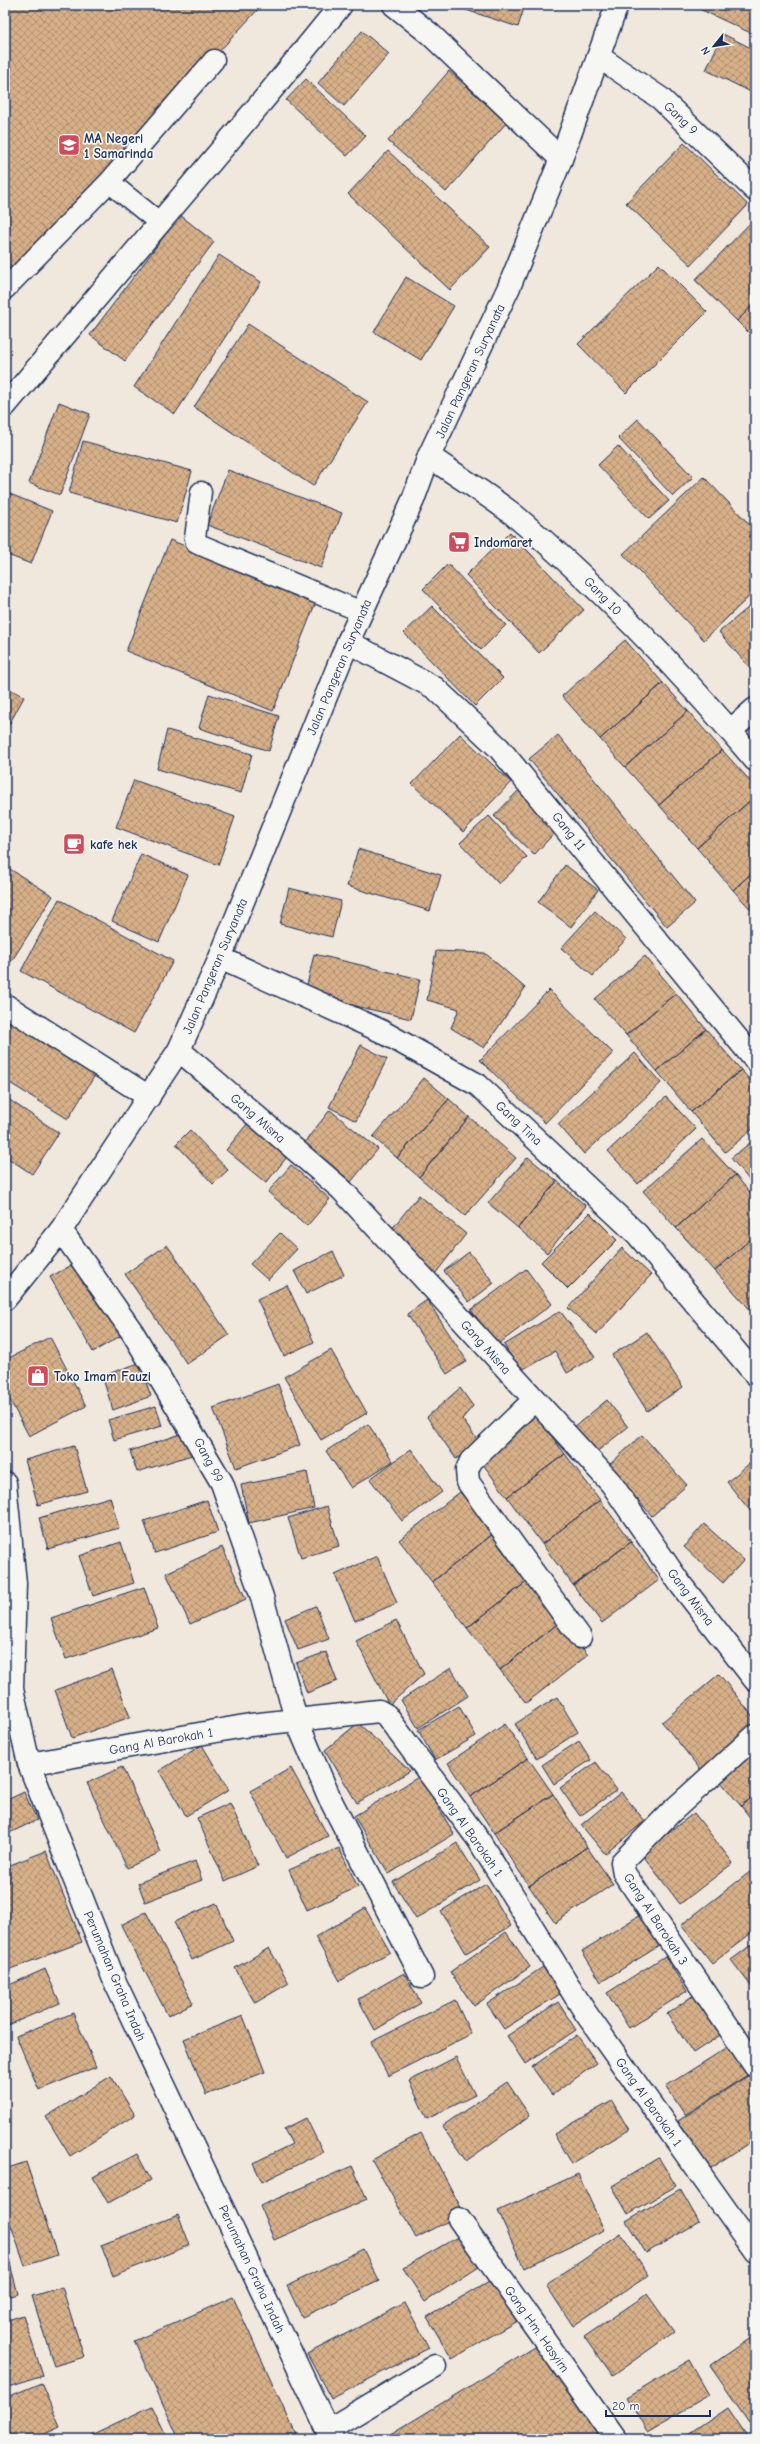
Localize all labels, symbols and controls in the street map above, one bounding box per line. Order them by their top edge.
north arrow [694,26,734,66]
text: N [698,44,713,57]
street label: Gang 9 [661,98,701,138]
place label: MA Negeri 1 Samarinda [84,131,153,161]
school or university icon: MA Negeri 1 Samarinda [56,132,82,158]
street label: Jalan Pangeran Suryanata [432,302,508,440]
supermarket icon: Indomaret [446,529,472,555]
place label: Indomaret [474,535,533,550]
street label: Gang 10 [581,574,625,618]
street label: Jalan Pangeran Suryanata [304,597,374,737]
street label: Gang 11 [549,809,589,853]
cafe icon: kafe hek [61,831,87,857]
place label: kafe hek [90,837,138,852]
street label: Jalan Pangeran Suryanata [180,896,250,1036]
street label: Gang Misna [228,1090,288,1146]
street label: Gang Tina [493,1098,545,1148]
street label: Gang Misna [458,1317,514,1377]
shop icon: Toko Imam Fauzi [25,1363,51,1389]
place label: Toko Imam Fauzi [54,1369,151,1384]
street label: Gang 99 [191,1435,227,1485]
street label: Gang Misna [665,1565,717,1629]
street label: Gang Al Barokah 1 [108,1725,214,1757]
street label: Gang Al Barokah 1 [434,1785,506,1879]
street label: Gang Al Barokah 3 [621,1870,691,1968]
street label: Perumahan Graha Indah [81,1909,149,2043]
street label: Gang Al Barokah 1 [613,2055,685,2149]
street label: Perumahan Graha Indah [216,2203,288,2335]
street label: Gang Hm. Hasyim [502,2283,572,2375]
scale bar [606,2392,710,2418]
text: 20 m [612,2399,640,2413]

